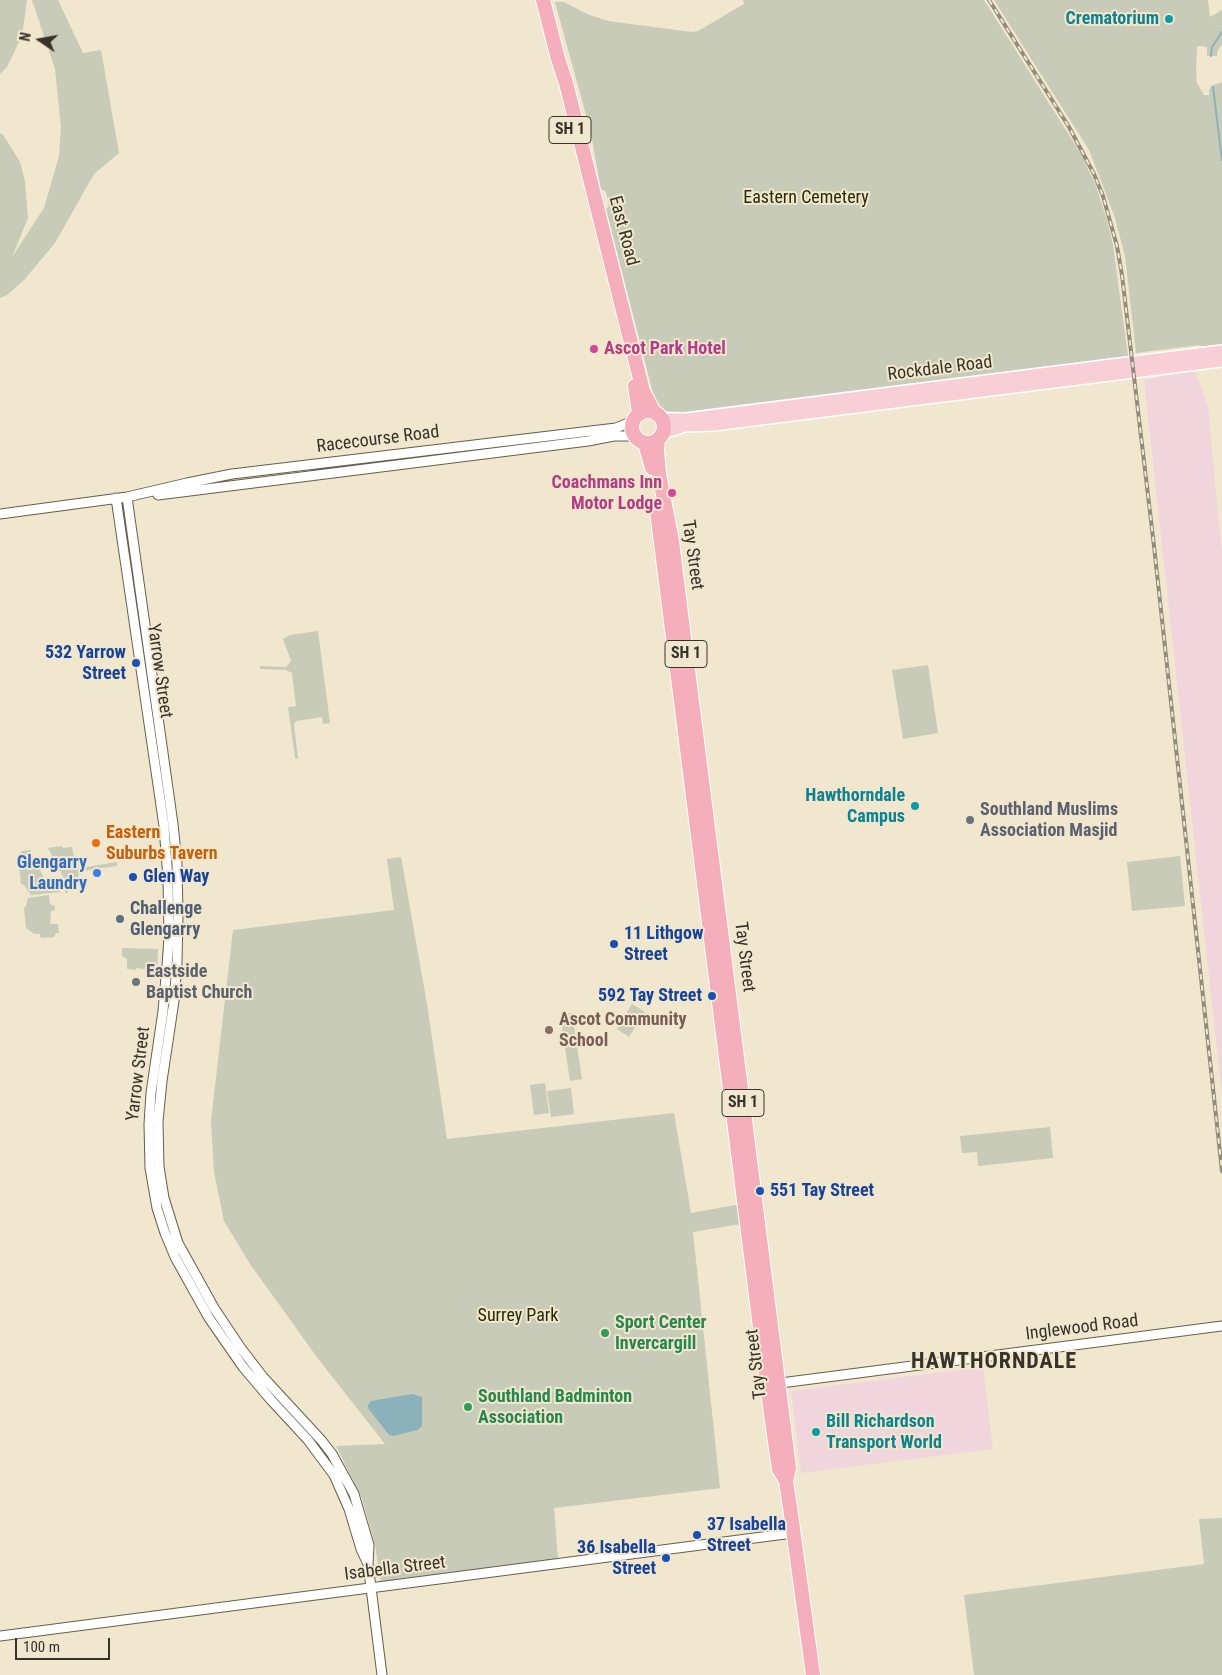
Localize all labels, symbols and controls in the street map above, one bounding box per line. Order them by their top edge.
place label: Crematorium [1066,8,1159,30]
marker: Crematorium [1163,13,1175,25]
north arrow [15,15,65,65]
text: N [17,31,34,43]
road number: SH 1 [549,116,591,144]
park label: Eastern Cemetery [743,187,869,209]
street label: East Road [603,194,643,268]
place label: Ascot Park Hotel [604,338,726,360]
marker: Ascot Park Hotel [588,343,600,355]
street label: Rockdale Road [886,352,994,386]
street label: Racecourse Road [315,422,441,458]
place label: Coachmans Inn Motor Lodge [552,472,662,514]
marker: Coachmans Inn Motor Lodge [666,487,678,499]
street label: Tay Street [676,519,708,591]
street label: Yarrow Street [142,622,176,720]
road number: SH 1 [665,641,707,668]
place label: 532 Yarrow Street [45,642,126,684]
marker: 532 Yarrow Street [130,657,142,669]
place label: Hawthorndale Campus [805,785,905,828]
place label: Southland Muslims Association Masjid [980,799,1118,842]
marker: Hawthorndale Campus [909,800,921,812]
marker: Southland Muslims Association Masjid [964,814,976,826]
place label: Eastern Suburbs Tavern [106,822,218,864]
marker: Eastern Suburbs Tavern [90,837,102,849]
place label: Glengarry Laundry [17,852,87,894]
place label: Glen Way [143,866,209,888]
marker: Glengarry Laundry [91,867,103,879]
marker: Glen Way [127,871,139,883]
place label: Challenge Glengarry [130,898,202,941]
marker: Challenge Glengarry [114,913,126,925]
street label: Tay Street [729,921,759,993]
place label: 11 Lithgow Street [624,923,703,966]
marker: 11 Lithgow Street [608,938,620,950]
place label: Eastside Baptist Church [146,961,252,1004]
marker: Eastside Baptist Church [130,976,142,988]
place label: 592 Tay Street [598,985,702,1007]
marker: 592 Tay Street [706,990,718,1002]
place label: Ascot Community School [559,1009,687,1052]
marker: Ascot Community School [543,1024,555,1036]
street label: Yarrow Street [122,1025,156,1123]
road number: SH 1 [722,1090,764,1116]
place label: 551 Tay Street [770,1180,874,1202]
marker: 551 Tay Street [754,1185,766,1197]
park label: Surrey Park [478,1305,558,1327]
street label: Inglewood Road [1024,1310,1140,1346]
place label: Sport Center Invercargill [615,1312,706,1355]
marker: Sport Center Invercargill [599,1327,611,1339]
street label: Tay Street [742,1328,772,1400]
district label: HAWTHORNDALE [909,1349,1079,1375]
place label: Southland Badminton Association [478,1386,632,1428]
marker: Southland Badminton Association [462,1401,474,1413]
place label: Bill Richardson Transport World [826,1411,942,1454]
marker: Bill Richardson Transport World [810,1426,822,1438]
place label: 37 Isabella Street [707,1514,786,1556]
marker: 37 Isabella Street [691,1529,703,1541]
place label: 36 Isabella Street [577,1537,656,1580]
street label: Isabella Street [343,1552,447,1586]
marker: 36 Isabella Street [660,1552,672,1564]
scale bar [18,1628,112,1660]
text: 100 m [23,1638,60,1656]

